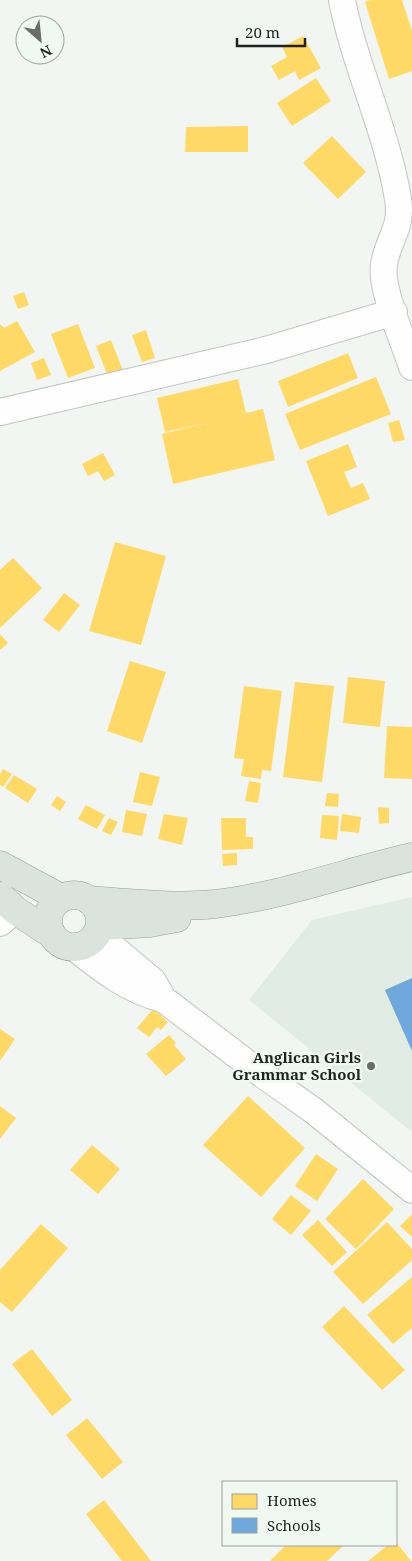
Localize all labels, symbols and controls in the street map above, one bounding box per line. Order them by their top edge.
north arrow [15,15,65,65]
scale bar [237,15,304,47]
text: 20 m [245,22,280,42]
text: N [37,41,55,63]
place label: Anglican Girls Grammar School [232,1047,362,1084]
marker: Anglican Girls Grammar School [365,1060,377,1072]
legend [222,1481,397,1546]
text: Homes [267,1490,317,1510]
text: Schools [267,1515,321,1535]

